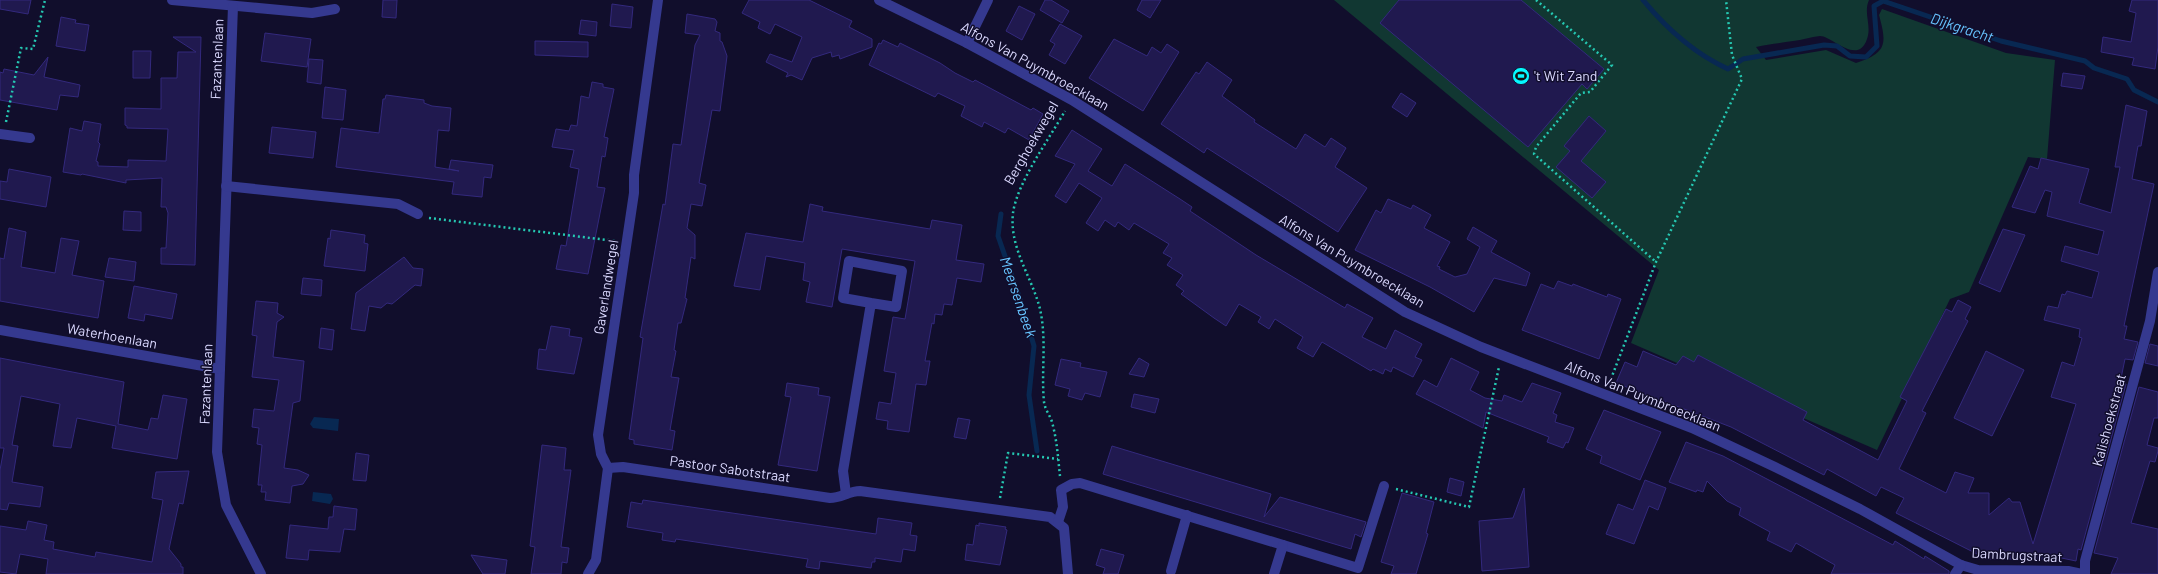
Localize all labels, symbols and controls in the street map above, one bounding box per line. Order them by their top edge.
water label: Dijkgracht [1929,8,1997,46]
street label: Fazantenlaan [207,18,226,100]
street label: Alfons Van Puymbroecklaan [958,18,1112,113]
sports icon: 't Wit Zand [1511,66,1531,86]
place label: 't Wit Zand [1534,67,1597,84]
street label: Berghoekwegel [1000,98,1061,188]
street label: Alfons Van Puymbroecklaan [1276,210,1428,311]
street label: Gaverlandwegel [590,238,621,335]
water label: Meersenbeek [997,254,1041,340]
street label: Waterhoenlaan [66,319,159,352]
street label: Fazantenlaan [196,343,215,425]
street label: Alfons Van Puymbroecklaan [1563,356,1724,435]
street label: Kalishoekstraat [2088,372,2129,468]
street label: Pastoor Sabotstraat [669,452,792,485]
street label: Dambrugstraat [1971,544,2063,565]

